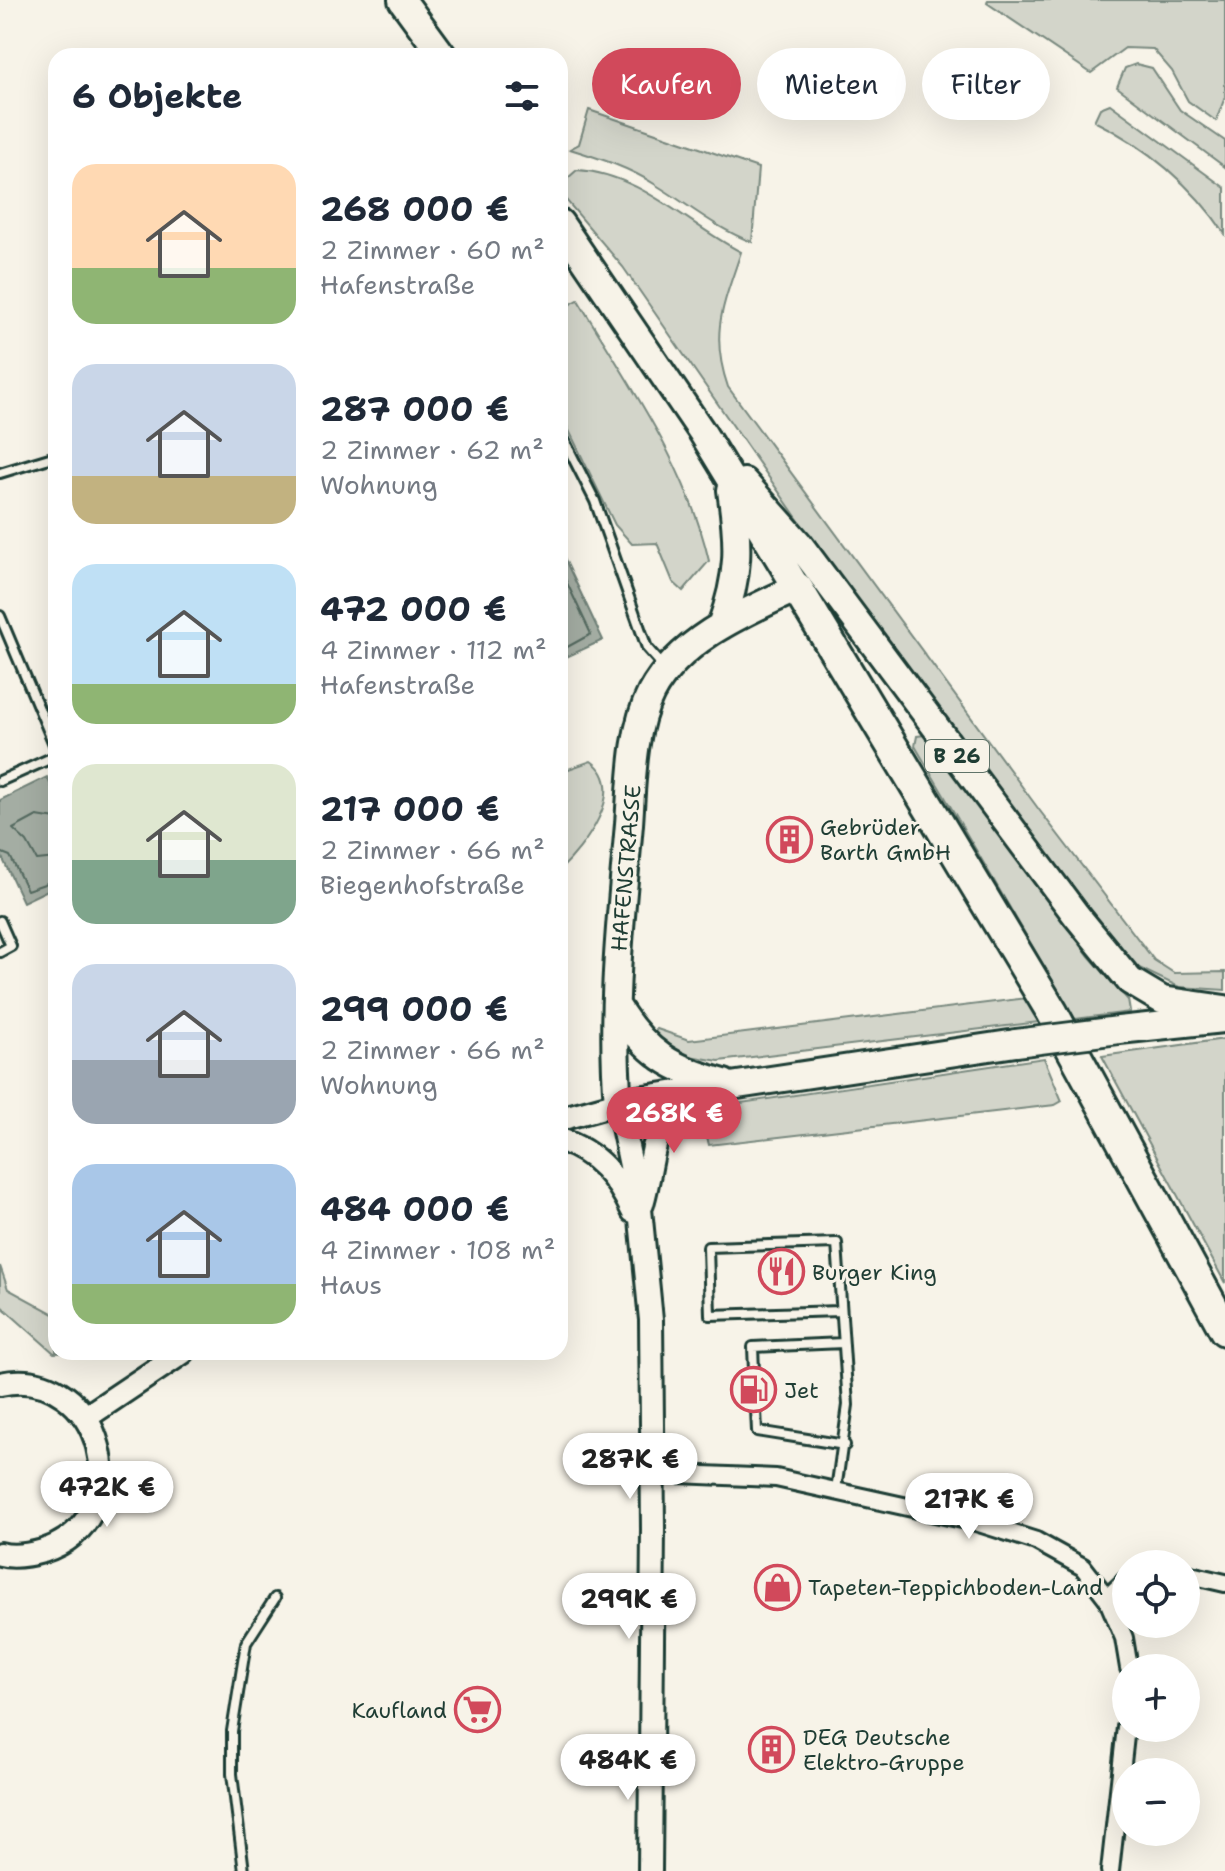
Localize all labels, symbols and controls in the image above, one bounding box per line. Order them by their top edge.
chip: Kaufen [592,48,741,120]
chip: Mieten [757,48,906,120]
chip: Filter [922,48,1050,120]
text: 6 Objekte [72,73,243,119]
icon: filters [500,74,544,118]
text: 268 000 € [320,186,509,232]
icon: home [136,196,232,292]
text: 2 Zimmer · 60 m² [320,232,545,267]
text: Hafenstraße [320,267,475,302]
text: 287 000 € [320,386,509,432]
icon: home [136,396,232,492]
text: 2 Zimmer · 62 m² [320,432,544,467]
text: Wohnung [320,467,438,502]
text: 472 000 € [320,586,507,632]
icon: home [136,596,232,692]
text: 4 Zimmer · 112 m² [320,632,547,667]
text: Hafenstraße [320,667,475,702]
road number: B 26 [925,740,989,772]
street label: HAFENSTRASSE [604,783,648,953]
text: 217 000 € [320,786,500,832]
icon: home [136,796,232,892]
place label: Gebrüder Barth GmbH [820,813,951,867]
building icon: Gebrüder Barth GmbH [765,816,813,864]
text: 2 Zimmer · 66 m² [320,832,545,867]
text: Biegenhofstraße [320,867,525,902]
text: 299 000 € [320,986,508,1032]
icon: home [136,996,232,1092]
text: 2 Zimmer · 66 m² [320,1032,545,1067]
text: Wohnung [320,1067,438,1102]
pin: 268K € [609,1087,739,1155]
text: 268K € [625,1095,723,1130]
text: 484 000 € [320,1186,509,1232]
icon: home [136,1196,232,1292]
text: 4 Zimmer · 108 m² [320,1232,555,1267]
restaurant icon: Burger King [757,1248,805,1296]
place label: Burger King [812,1258,937,1287]
text: Haus [320,1267,382,1302]
fuel station icon: Jet [729,1366,777,1414]
place label: Jet [784,1376,819,1405]
pin: 287K € [565,1433,695,1501]
text: 287K € [581,1441,679,1476]
pin: 472K € [42,1461,172,1529]
text: 472K € [58,1469,156,1504]
pin: 217K € [904,1473,1034,1541]
text: 217K € [923,1481,1015,1516]
map controls [1112,1550,1200,1846]
button: locate [1112,1550,1200,1638]
shop icon: Tapeten-Teppichboden-Land [753,1563,801,1611]
pin: 299K € [564,1573,694,1641]
place label: Tapeten-Teppichboden-Land [808,1573,1103,1602]
text: 299K € [580,1581,678,1616]
button: + [1112,1654,1200,1742]
supermarket icon: Kaufland [454,1686,502,1734]
place label: Kaufland [351,1696,447,1725]
place label: DEG Deutsche Elektro-Gruppe [803,1723,965,1777]
building icon: DEG Deutsche Elektro-Gruppe [748,1726,796,1774]
pin: 484K € [563,1734,693,1802]
text: 484K € [578,1742,678,1777]
button: − [1112,1758,1200,1846]

